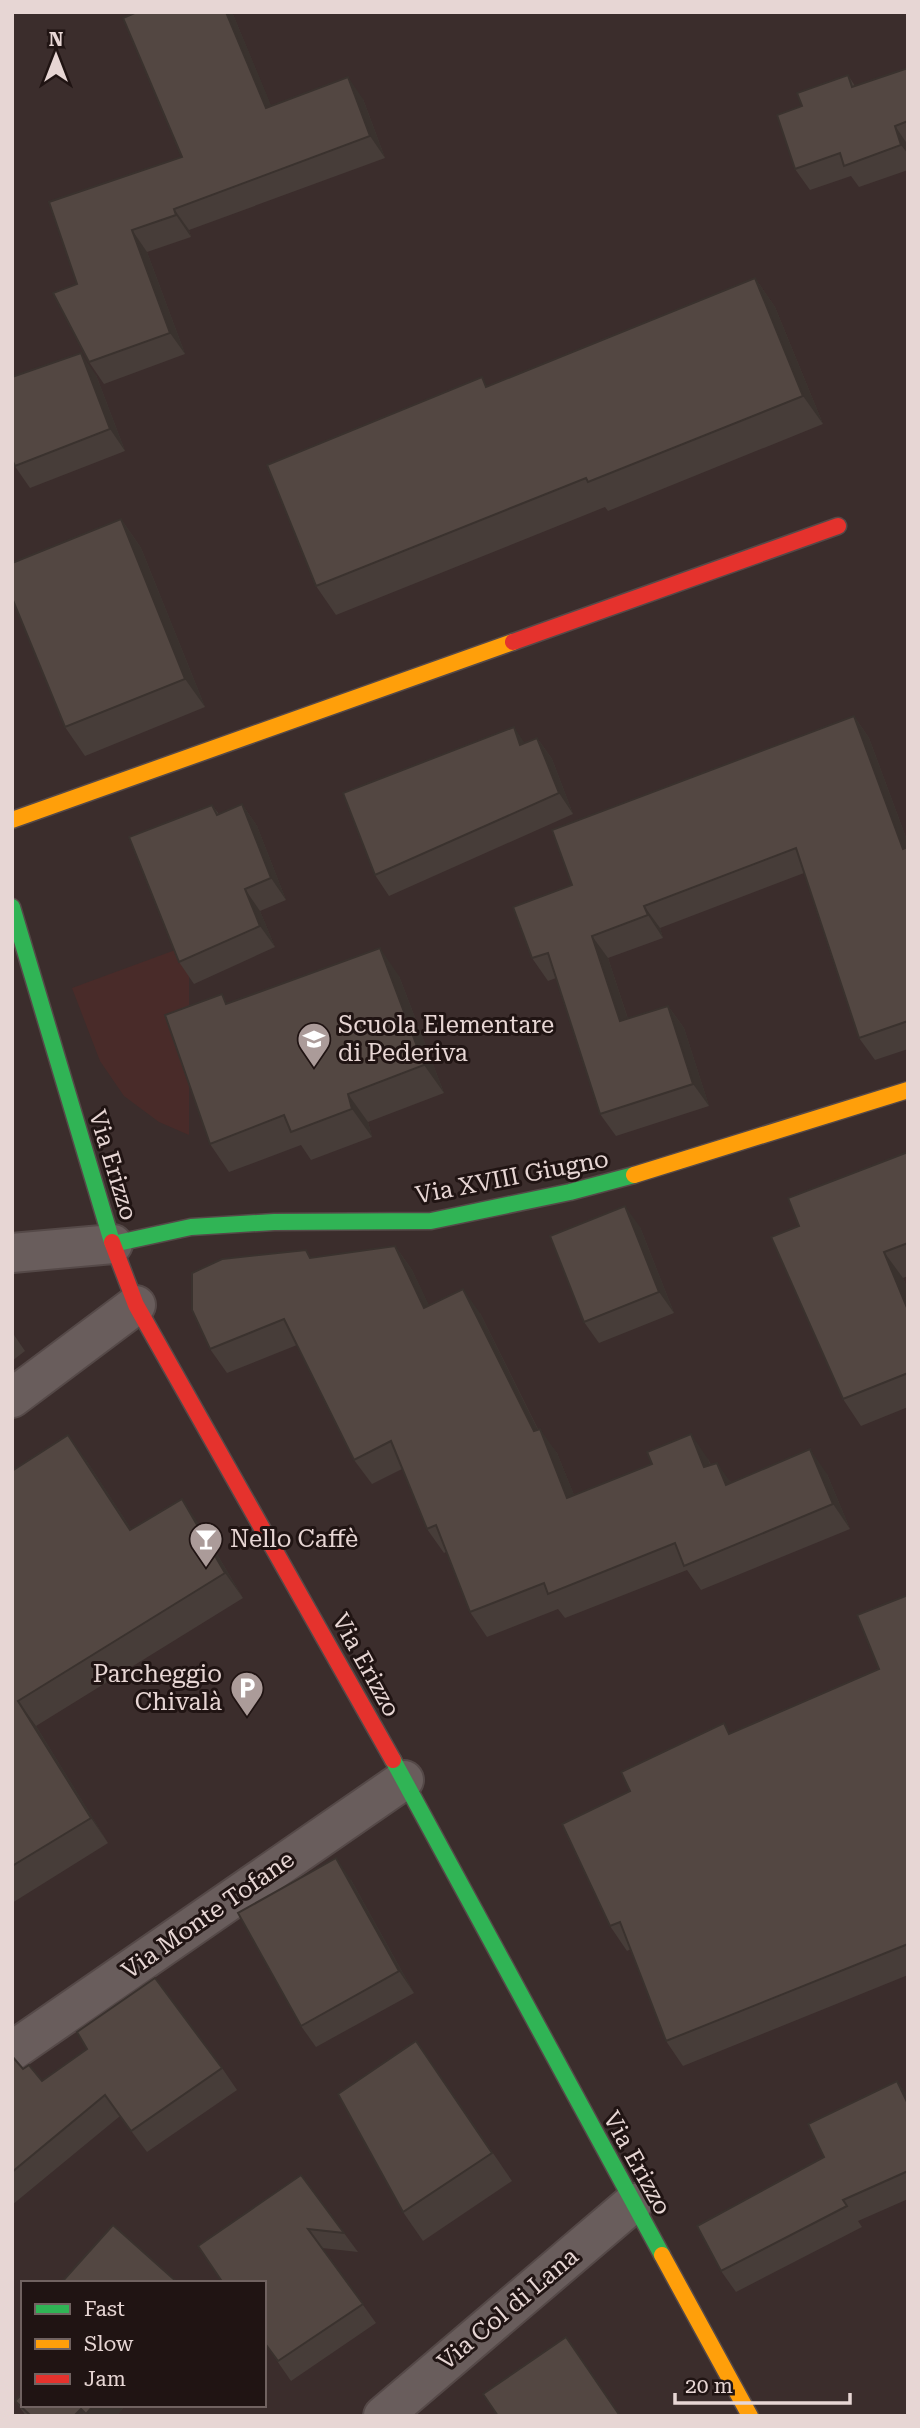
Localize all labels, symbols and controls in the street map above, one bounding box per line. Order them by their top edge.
north arrow [21,21,91,91]
text: N [49,28,64,51]
place label: Scuola Elementare di Pederiva [338,1011,554,1067]
school or university icon: Scuola Elementare di Pederiva [295,1020,333,1069]
street label: Via Erizzo [83,1106,143,1224]
street label: Via XVIII Giugno [413,1145,611,1209]
bar icon: Nello Caffè [187,1520,225,1569]
place label: Nello Caffè [230,1525,358,1553]
street label: Via Erizzo [326,1608,406,1722]
place label: Parcheggio Chivalà [93,1660,222,1716]
parking icon: Parcheggio Chivalà [228,1669,266,1718]
street label: Via Monte Tofane [116,1845,300,1985]
street label: Via Erizzo [597,2106,677,2220]
street label: Via Col di Lana [432,2242,584,2376]
legend [21,2281,266,2407]
text: Fast [84,2297,125,2321]
text: Slow [84,2332,134,2356]
scale bar [675,2362,850,2406]
text: Jam [84,2367,126,2391]
text: 20 m [685,2374,733,2398]

